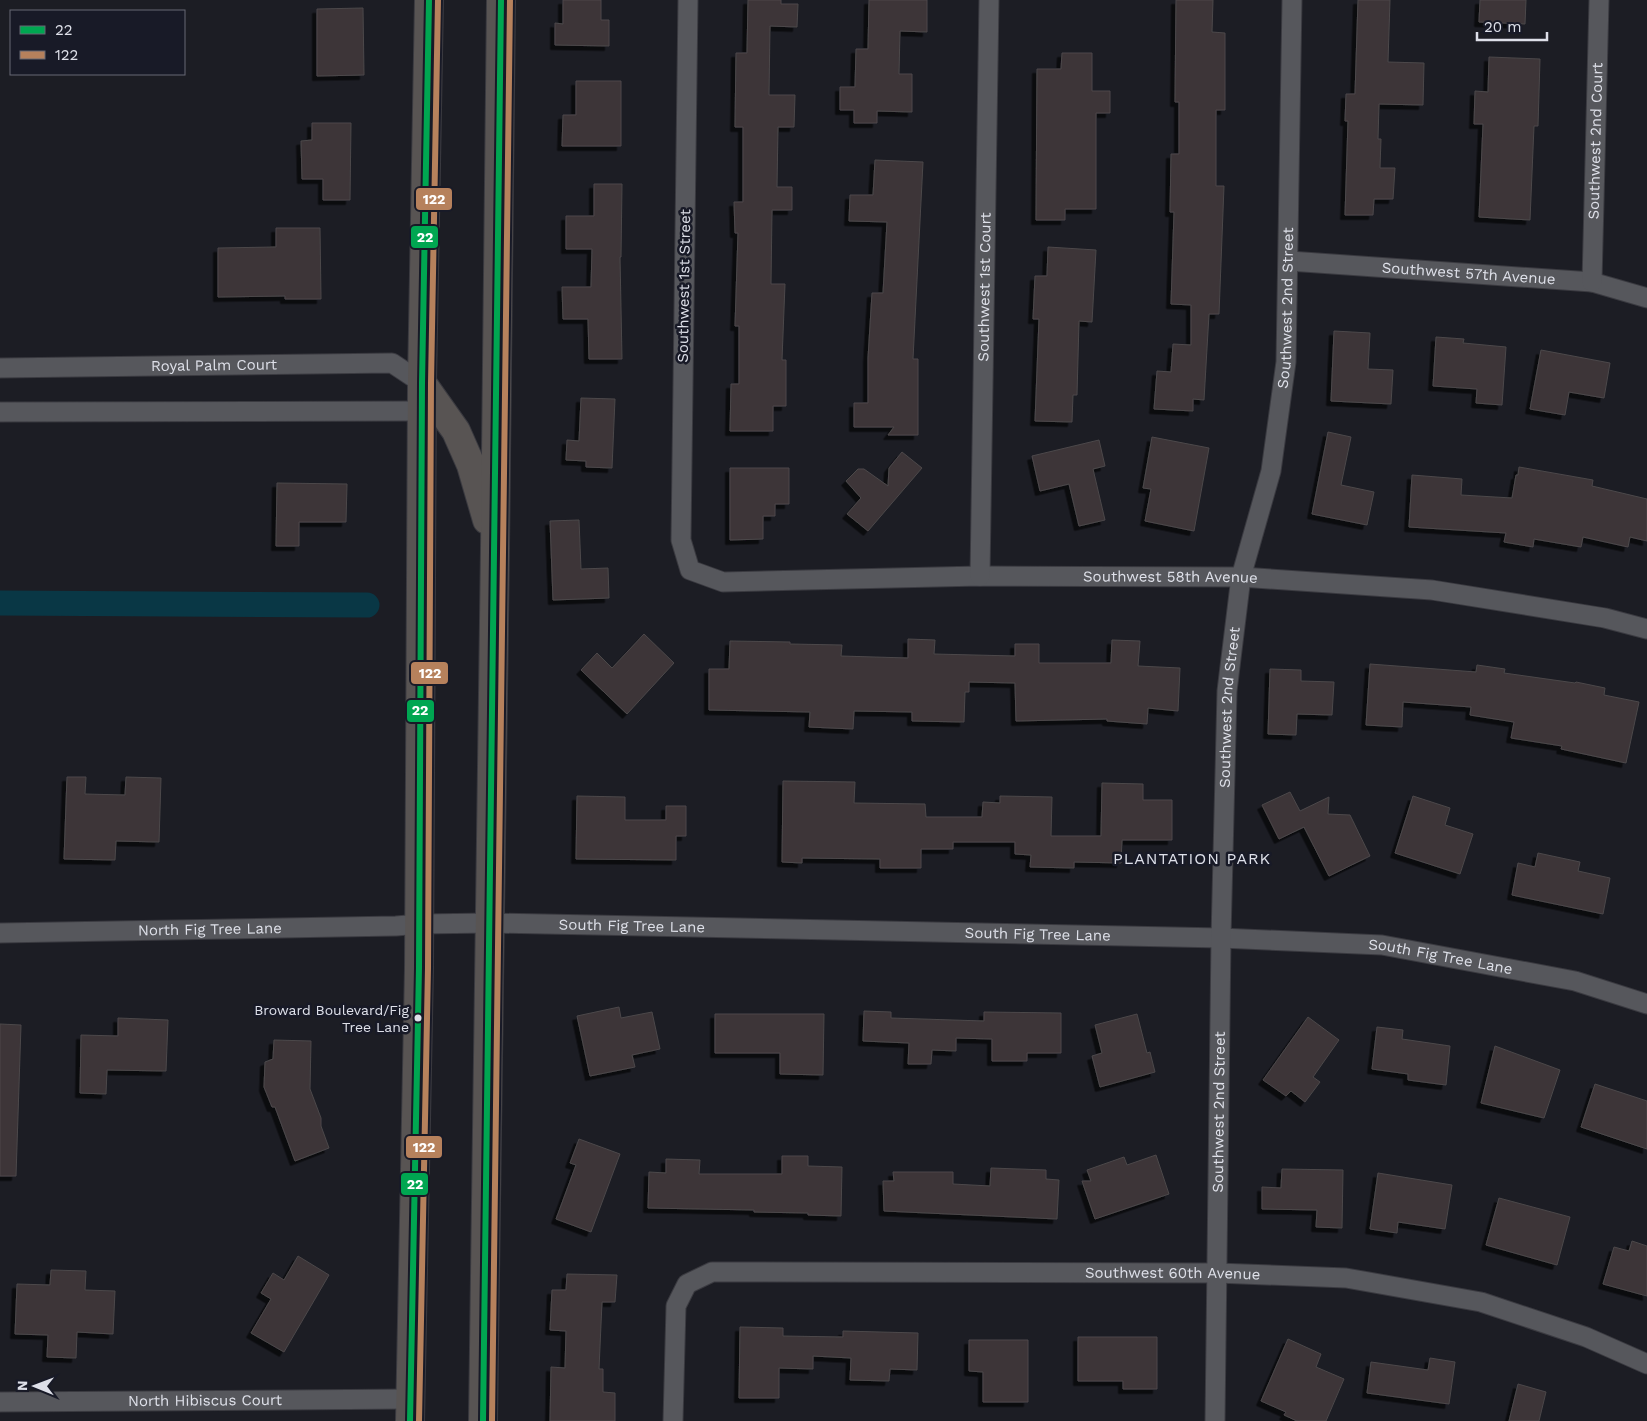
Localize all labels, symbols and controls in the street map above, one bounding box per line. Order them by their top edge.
legend [10,10,185,75]
scale bar [1477,10,1547,42]
text: 20 m [1484,18,1522,36]
text: 22 [55,21,73,39]
text: 122 [55,46,78,64]
street label: Southwest 2nd Court [1585,62,1606,220]
line badge: 122 [415,187,453,211]
text: 122 [423,191,445,207]
street label: Southwest 1st Street [674,208,694,363]
street label: Southwest 1st Court [974,212,995,362]
line badge: 22 [410,225,439,249]
street label: Southwest 2nd Street [1273,227,1297,390]
text: 22 [417,229,433,245]
street label: Southwest 57th Avenue [1381,258,1556,288]
street label: Royal Palm Court [151,355,278,375]
street label: Southwest 58th Avenue [1083,567,1258,587]
street label: Southwest 2nd Street [1216,625,1244,788]
line badge: 122 [410,661,449,685]
text: 122 [419,665,441,681]
line badge: 22 [406,699,435,723]
text: 22 [412,702,428,718]
district label: PLANTATION PARK [1113,849,1271,868]
street label: South Fig Tree Lane [559,915,705,936]
street label: North Fig Tree Lane [138,919,282,940]
street label: South Fig Tree Lane [964,924,1111,945]
street label: South Fig Tree Lane [1368,935,1514,978]
place label: Broward Boulevard/Fig Tree Lane [254,1002,410,1035]
marker: Broward Boulevard/Fig Tree Lane [413,1013,423,1023]
street label: Southwest 2nd Street [1209,1030,1229,1193]
line badge: 122 [405,1135,443,1159]
text: 122 [413,1139,435,1155]
line badge: 22 [400,1172,429,1196]
text: 22 [407,1176,423,1192]
street label: Southwest 60th Avenue [1085,1264,1261,1284]
north arrow [10,1361,60,1411]
text: N [14,1380,30,1391]
street label: North Hibiscus Court [128,1391,283,1410]

